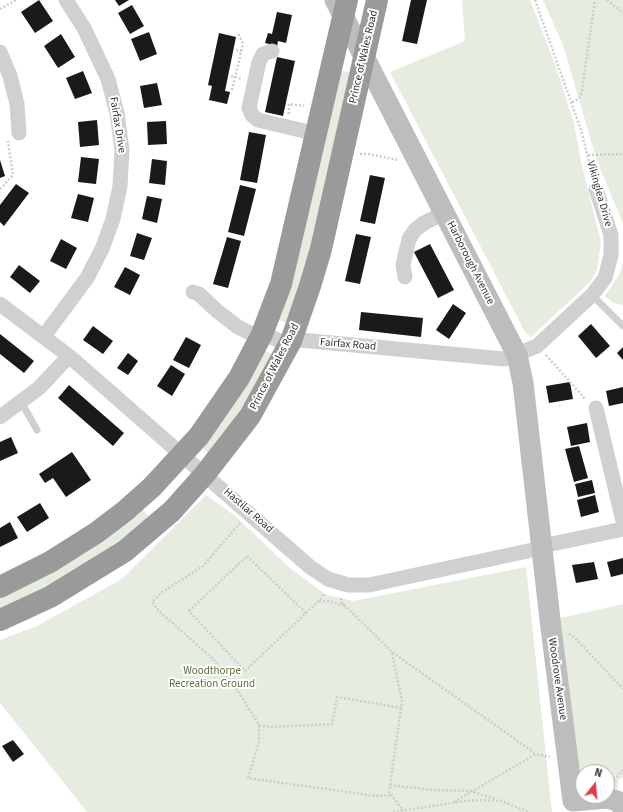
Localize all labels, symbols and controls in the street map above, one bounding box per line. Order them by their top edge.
street label: Prince of Wales Road [347,9,381,105]
street label: Fairfax Drive [106,96,128,154]
street label: Vikinglea Drive [583,160,615,228]
street label: Harborough Avenue [443,219,497,307]
street label: Prince of Wales Road [247,322,303,412]
street label: Fairfax Road [319,336,377,354]
street label: Hastilar Road [220,486,276,536]
street label: Woodrove Avenue [545,637,569,721]
park label: Woodthorpe Recreation Ground [169,665,255,691]
north arrow [575,764,615,804]
text: N [593,765,604,781]

